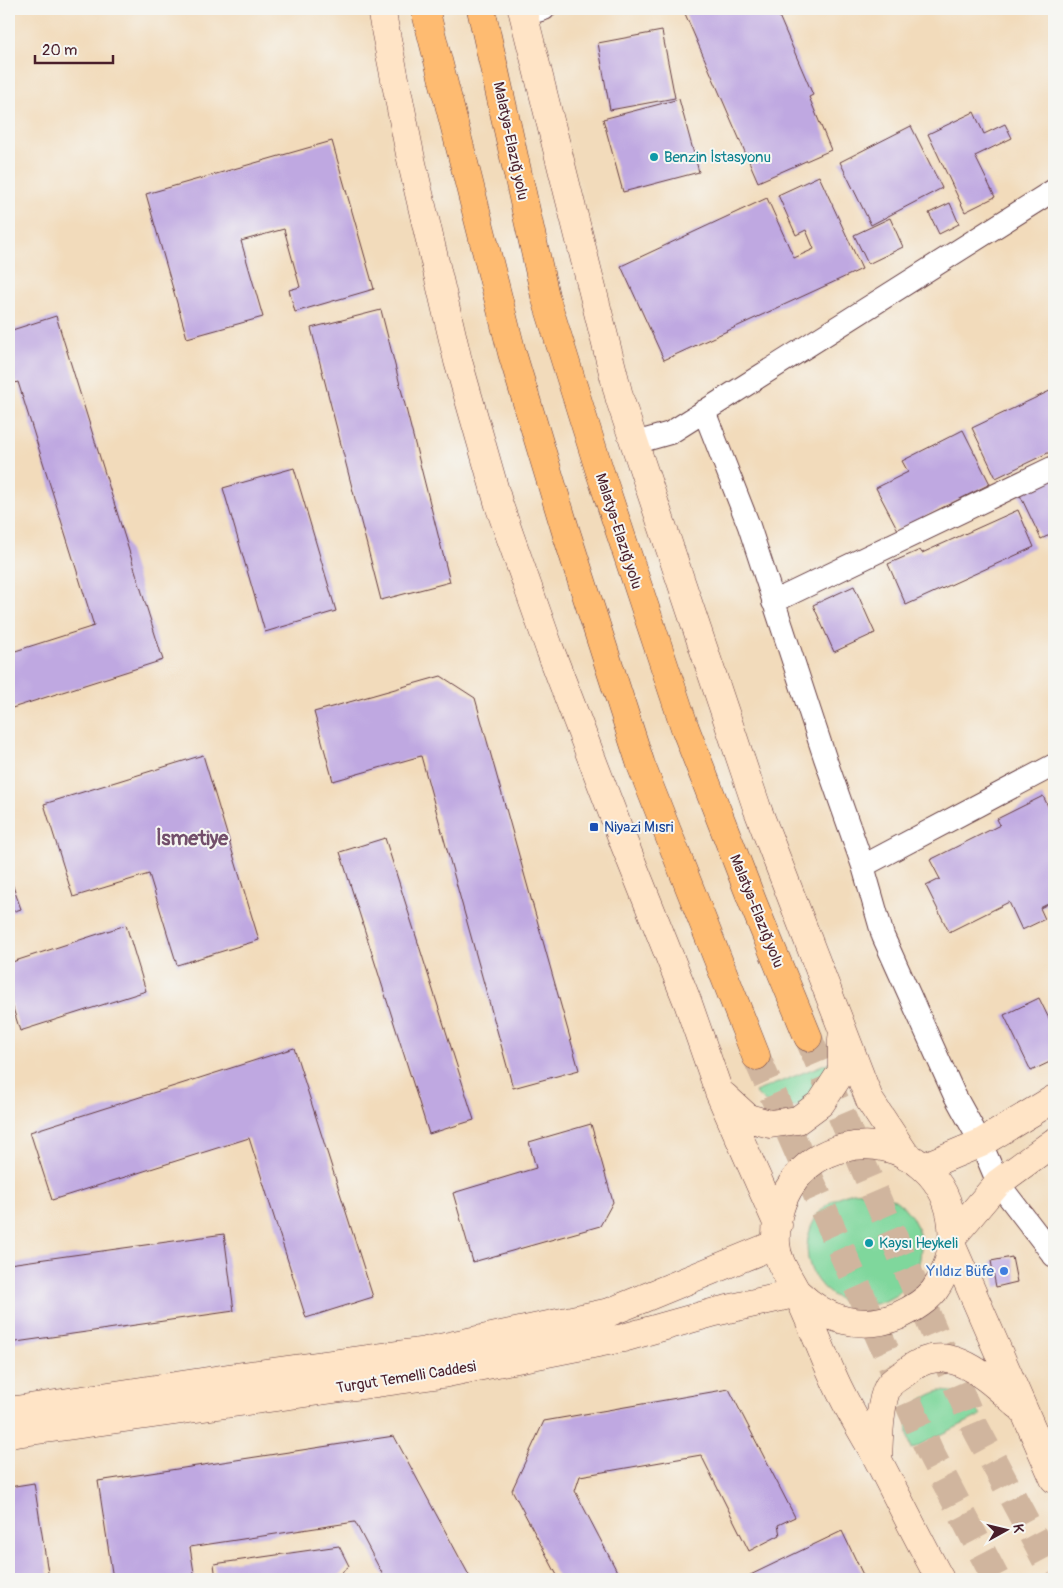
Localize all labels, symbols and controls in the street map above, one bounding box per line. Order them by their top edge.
scale bar [35,32,112,64]
text: 20 m [42,41,77,60]
street label: Malatya-Elazığ yolu [489,80,532,202]
place label: Benzin İstasyonu [664,148,771,167]
marker: Benzin İstasyonu [648,151,660,163]
street label: Malatya-Elazığ yolu [591,471,646,591]
place label: Niyazi Mısri [604,818,674,837]
marker: Niyazi Mısri [588,821,600,833]
district label: İsmetiye [156,826,229,851]
street label: Malatya-Elazığ yolu [725,852,788,971]
place label: Kaysı Heykeli [879,1234,958,1253]
marker: Kaysı Heykeli [863,1237,875,1249]
place label: Yıldız Büfe [925,1262,995,1281]
marker: Yıldız Büfe [998,1265,1010,1277]
street label: Turgut Temelli Caddesi [335,1357,478,1398]
north arrow [980,1506,1030,1556]
text: K [1009,1523,1027,1534]

